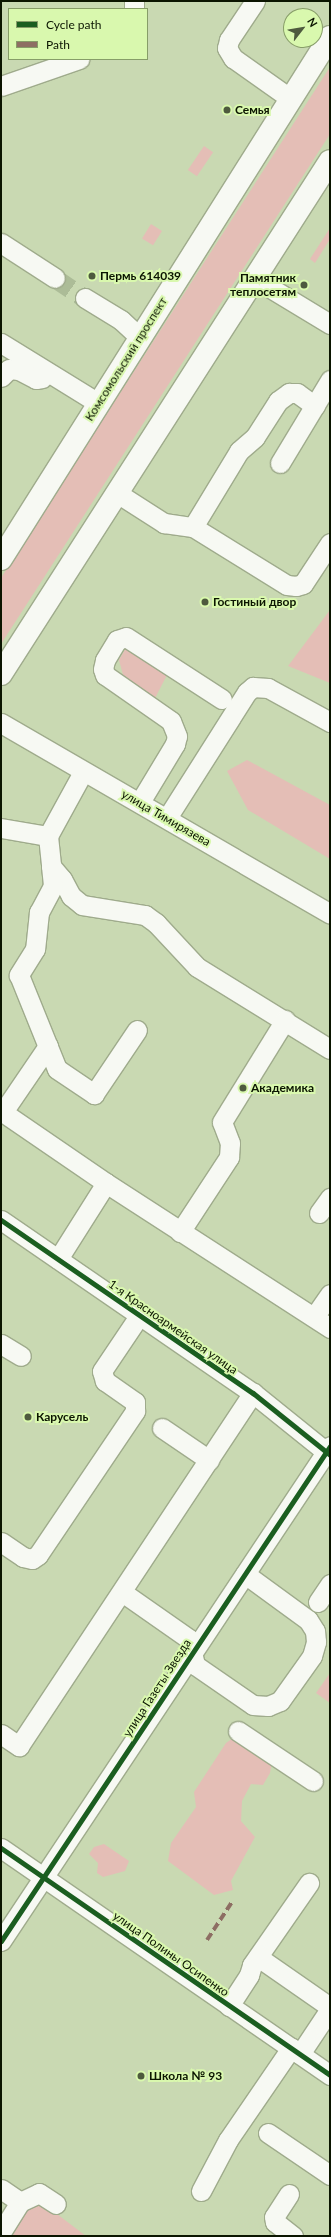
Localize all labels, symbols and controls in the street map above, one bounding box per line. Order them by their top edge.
legend [8,8,148,60]
north arrow [283,8,323,48]
text: N [305,15,321,29]
text: Cycle path [46,17,101,32]
text: Path [46,37,70,52]
place label: Семья [235,103,270,117]
marker: Семья [222,105,232,115]
place label: Пермь 614039 [100,269,181,283]
marker: Пермь 614039 [87,271,97,281]
place label: Памятник теплосетям [230,271,296,299]
marker: Памятник теплосетям [299,280,309,290]
street label: Комсомольский проспект [82,294,170,424]
place label: Гостиный двор [213,595,296,609]
marker: Гостиный двор [200,597,210,607]
street label: улица Тимирязева [119,787,213,849]
place label: Академика [251,1081,314,1095]
marker: Академика [238,1083,248,1093]
street label: 1-я Красноармейская улица [106,1277,240,1377]
place label: Карусель [36,1410,88,1424]
marker: Карусель [23,1412,33,1422]
street label: улица Газеты Звезда [120,1636,194,1740]
street label: улица Полины Осипенко [110,1908,232,2000]
place label: Школа № 93 [149,2069,222,2083]
marker: Школа № 93 [136,2071,146,2081]

